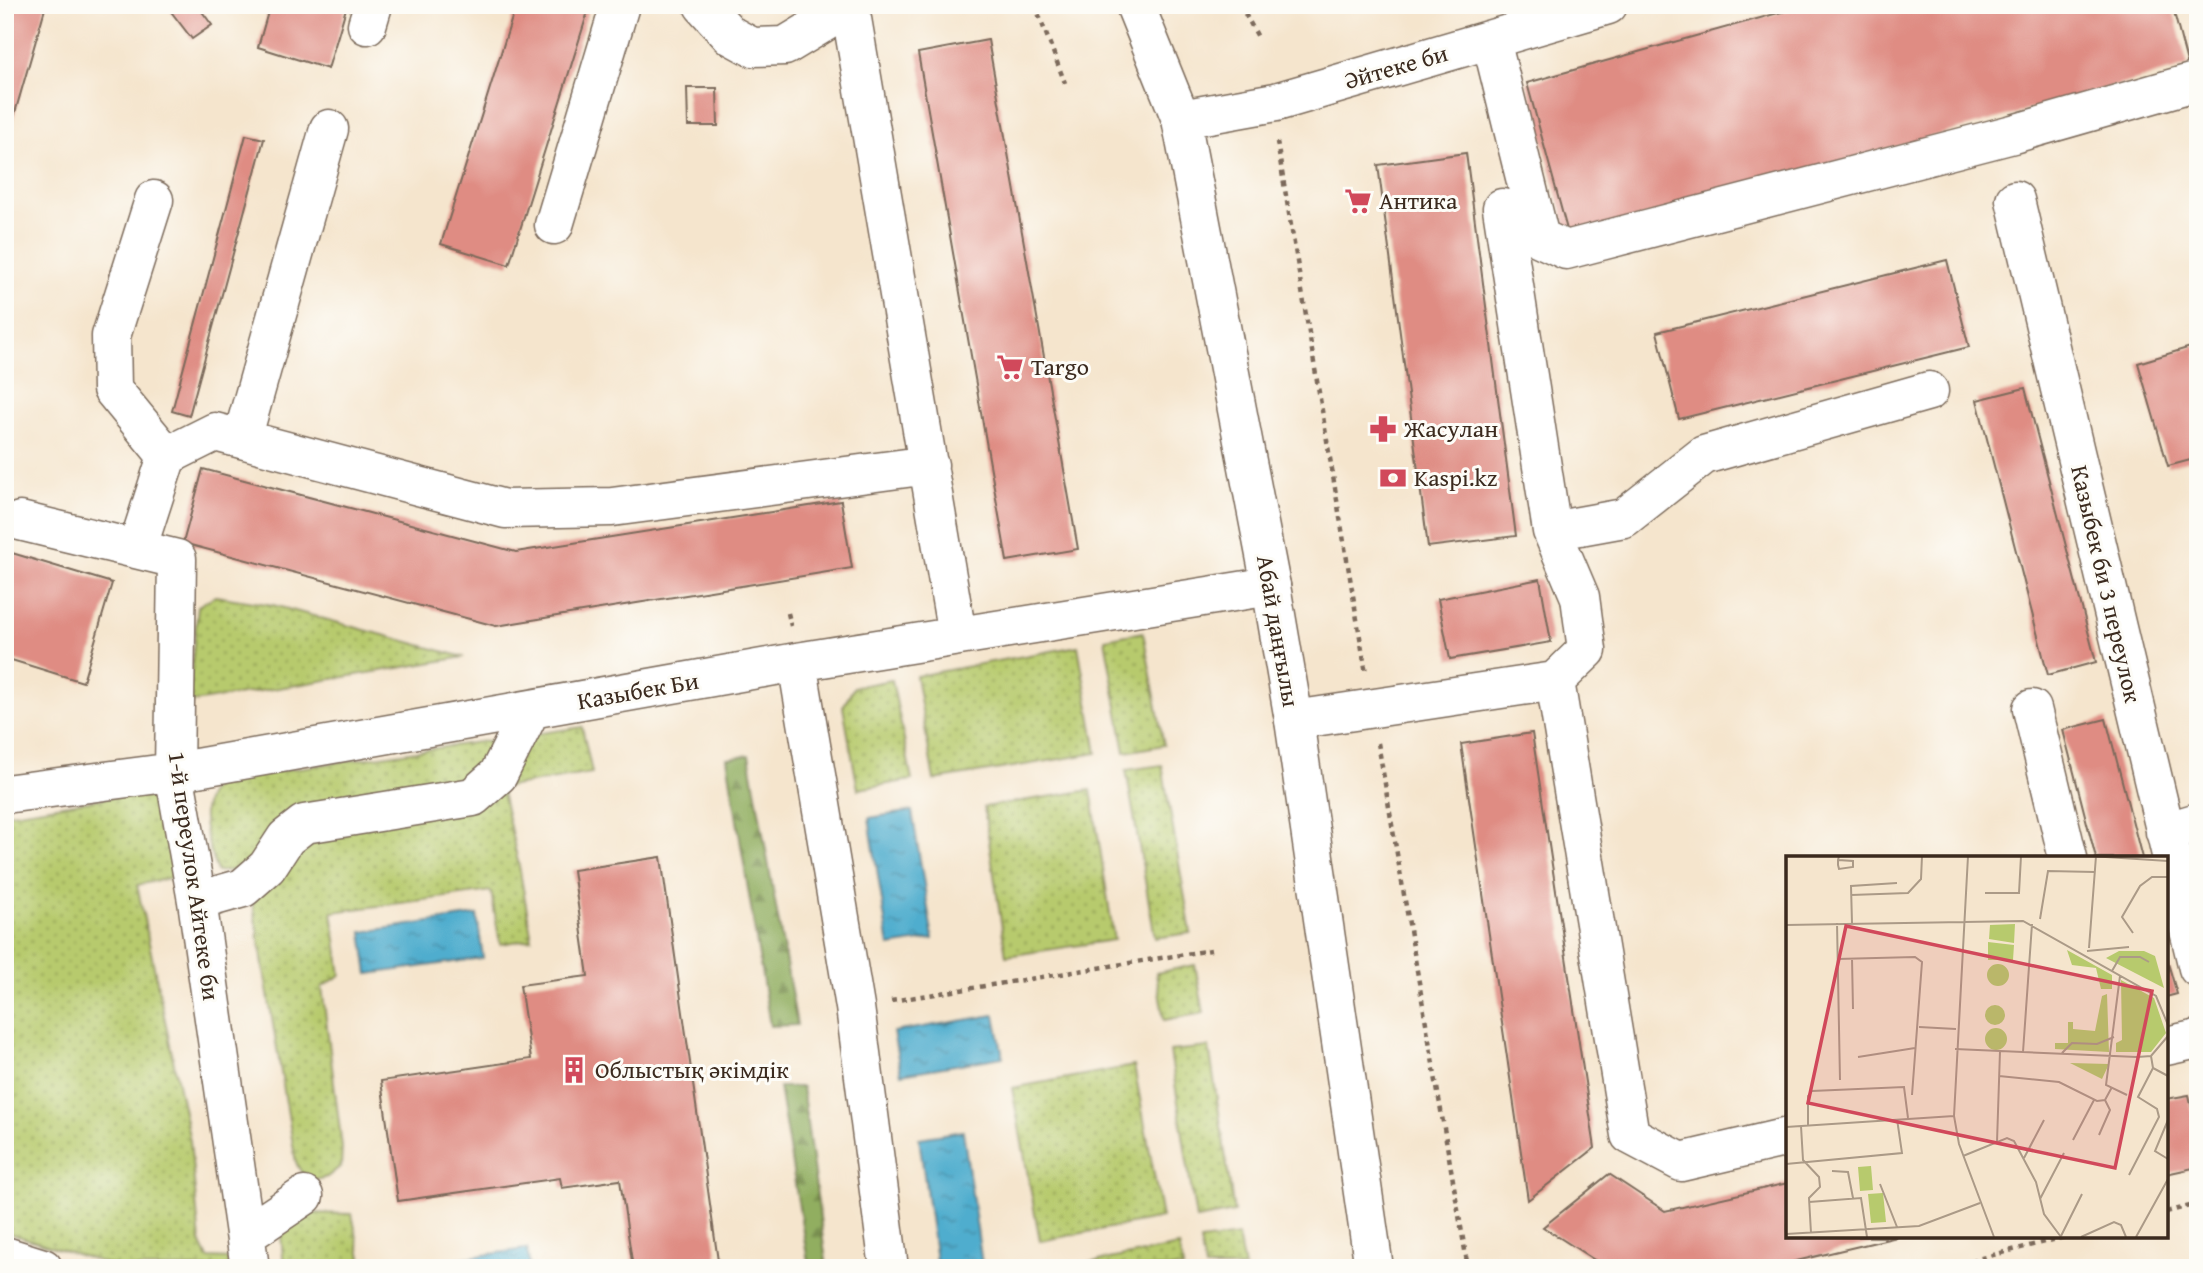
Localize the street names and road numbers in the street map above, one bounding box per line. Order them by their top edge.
street label: Әйтеке би [1340,35,1452,98]
street label: Казыбек би 3 переулок [2062,462,2151,707]
street label: Абай даңғылы [1248,552,1309,710]
street label: Казыбек Би [574,663,701,718]
street label: 1-й переулок Айтеке би [160,749,229,1003]

